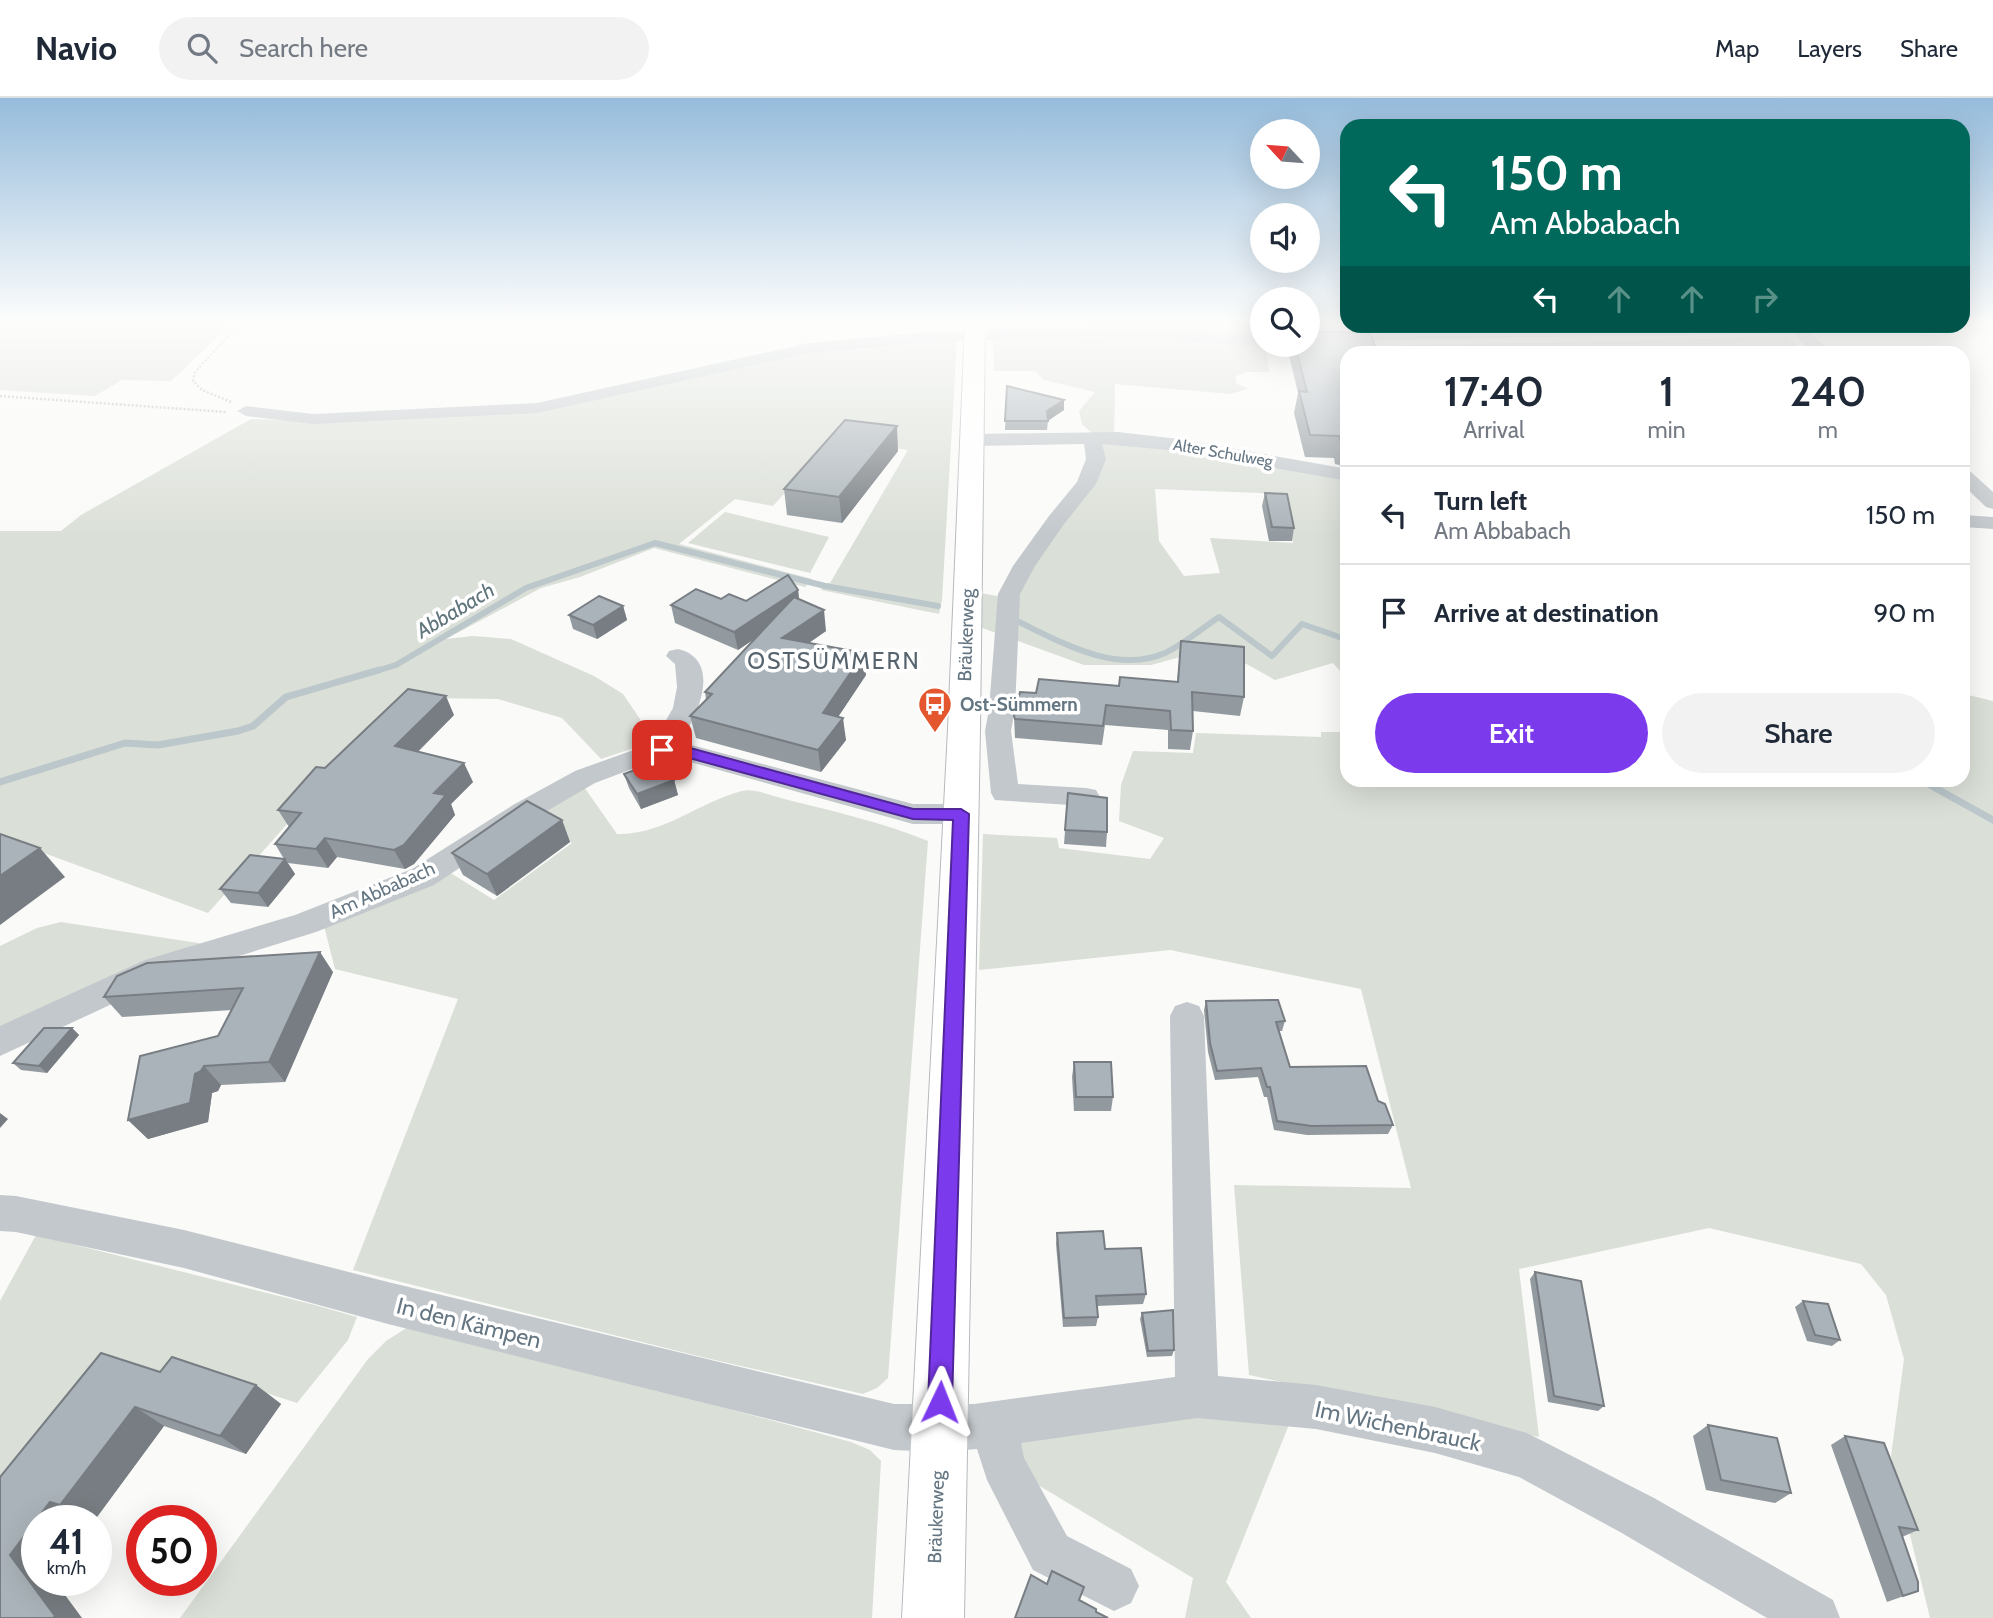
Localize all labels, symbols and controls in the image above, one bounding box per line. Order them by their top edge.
search box [159,17,649,80]
text: Navio [35,28,117,68]
icon: search [183,29,221,67]
text: Search here [239,32,368,64]
text: Map [1715,34,1759,63]
text: Layers [1797,34,1862,63]
text: Share [1900,34,1958,63]
north arrow [1250,119,1320,189]
map controls [1250,119,1320,357]
text: 150 m [1490,143,1623,202]
icon: left [1375,147,1466,238]
button: sound [1250,203,1320,273]
text: Am Abbabach [1490,203,1681,242]
icon: left [1527,280,1565,318]
icon: ahead [1600,280,1638,318]
icon: ahead [1673,280,1711,318]
icon: right [1746,280,1784,318]
button: search [1250,287,1320,357]
text: 17:40 [1444,365,1544,417]
text: 1 [1659,365,1674,417]
text: 240 [1789,365,1866,417]
text: Arrival [1463,416,1524,444]
text: min [1648,416,1686,444]
text: m [1818,416,1838,444]
street label: Alter Schulweg [1172,435,1275,471]
text: Turn left [1434,485,1527,517]
icon: left [1375,496,1413,534]
text: 150 m [1866,499,1935,531]
text: Am Abbabach [1434,517,1571,545]
water label: Abbabach [411,577,499,644]
street label: Bräukerweg [953,588,979,682]
icon: arrive [1375,594,1413,632]
text: Arrive at destination [1434,597,1659,629]
text: 90 m [1873,597,1935,629]
district label: OSTSÜMMERN [747,647,921,675]
bus stop icon: Ost-Sümmern [916,685,954,734]
place label: Ost-Sümmern [960,693,1078,716]
button: Exit [1375,693,1648,773]
button: Share [1662,693,1935,773]
pin [632,720,692,780]
icon: arrive [643,731,681,769]
street label: Am Abbabach [326,856,438,924]
street label: In den Kämpen [394,1292,544,1354]
position arrow [903,1365,977,1439]
street label: Im Wichenbrauck [1313,1395,1484,1457]
street label: Bräukerweg [923,1470,949,1564]
speed limit sign: 50 [126,1505,217,1596]
text: 41 [49,1520,84,1563]
text: km/h [47,1557,86,1579]

